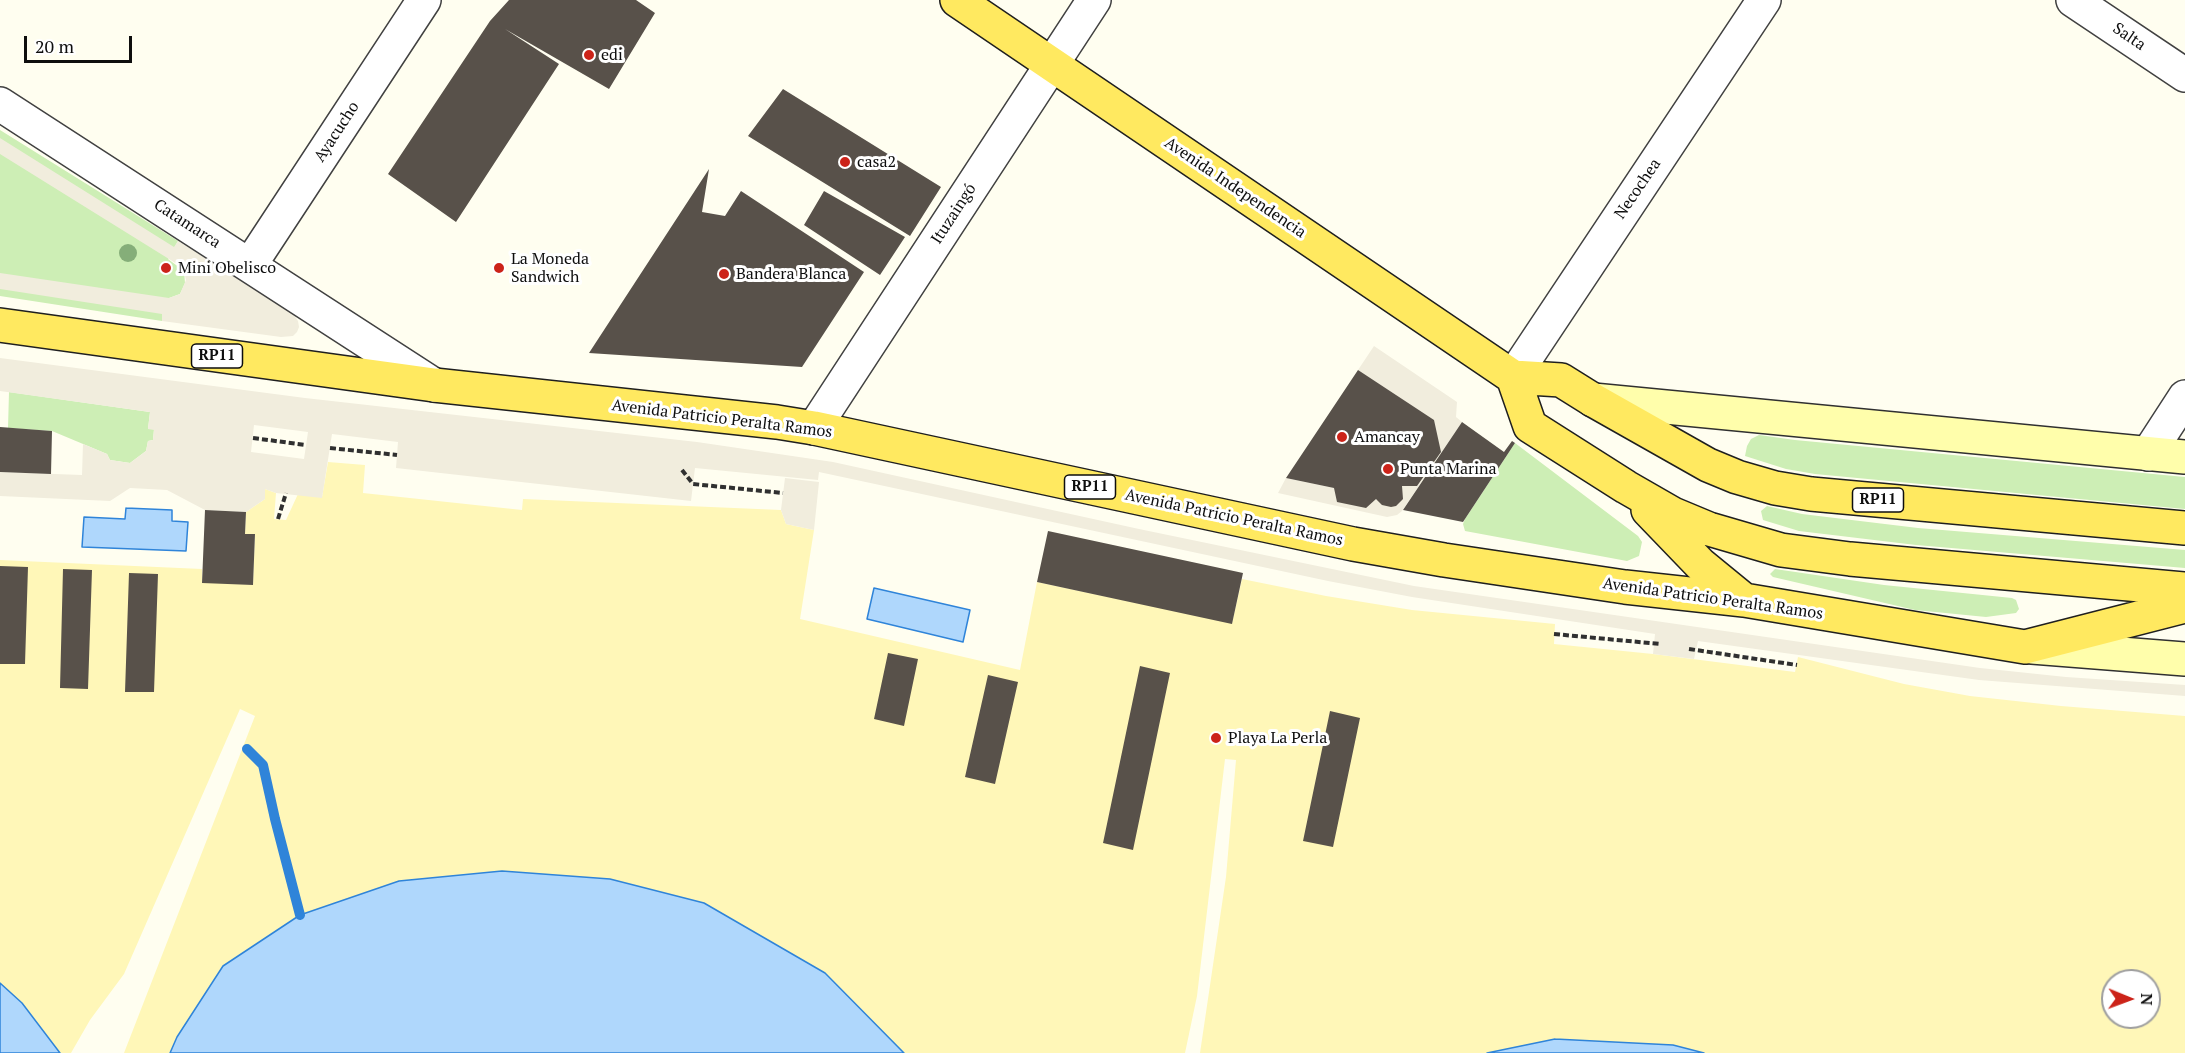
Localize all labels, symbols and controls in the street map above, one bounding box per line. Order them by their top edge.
street label: Salta [2109,19,2149,55]
scale bar [27,24,135,62]
text: 20 m [35,34,74,58]
place label: edi [601,45,623,65]
marker: edi [582,48,596,62]
street label: Ayacucho [310,98,364,166]
street label: Avenida Independencia [1161,134,1309,242]
place label: casa2 [857,152,896,172]
marker: casa2 [838,155,852,169]
street label: Necochea [1611,155,1665,223]
street label: Ituzaingó [927,180,981,248]
street label: Catamarca [150,195,224,253]
place label: La Moneda Sandwich [511,249,589,287]
place label: Mini Obelisco [178,258,276,278]
marker: Mini Obelisco [159,261,173,275]
marker: La Moneda Sandwich [492,261,506,275]
place label: Bandera Blanca [736,264,846,284]
marker: Bandera Blanca [717,267,731,281]
road number: RP11 [192,344,242,368]
street label: Avenida Patricio Peralta Ramos [611,396,833,442]
place label: Amancay [1354,427,1420,447]
marker: Amancay [1335,430,1349,444]
place label: Punta Marina [1400,459,1497,479]
marker: Punta Marina [1381,462,1395,476]
road number: RP11 [1064,475,1116,499]
street label: Avenida Patricio Peralta Ramos [1123,486,1345,550]
road number: RP11 [1852,488,1904,512]
street label: Avenida Patricio Peralta Ramos [1602,574,1824,624]
place label: Playa La Perla [1228,728,1327,748]
marker: Playa La Perla [1209,731,1223,745]
north arrow [2101,969,2161,1029]
text: N [2136,993,2158,1006]

